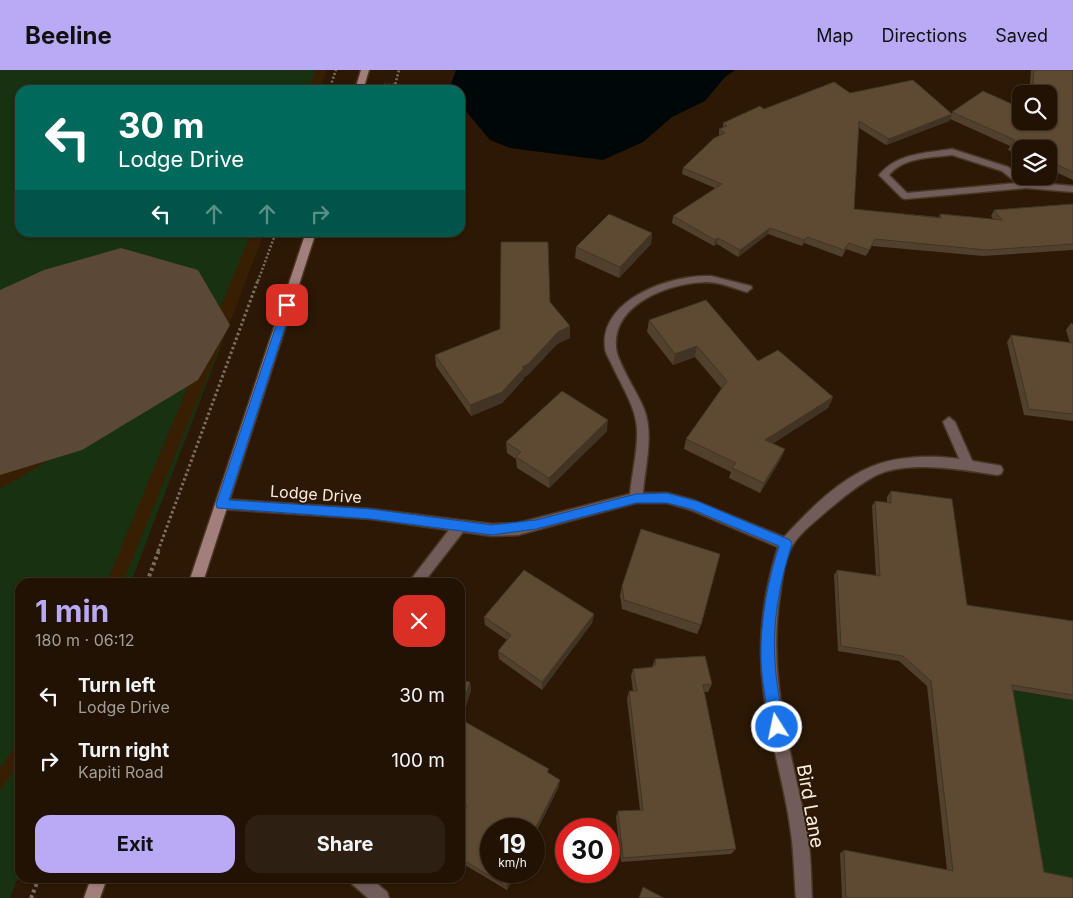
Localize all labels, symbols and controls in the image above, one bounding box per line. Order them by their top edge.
text: Beeline [25,21,112,50]
text: Map [816,25,854,46]
text: Directions [882,25,967,46]
text: Saved [995,25,1048,46]
map controls [1012,85,1057,185]
button: search [1012,85,1057,130]
text: 30 m [118,104,204,146]
icon: left [35,105,100,170]
button: layers [1012,140,1057,185]
text: Lodge Drive [118,146,244,172]
icon: left [147,200,175,228]
icon: ahead [200,200,228,228]
icon: ahead [253,200,281,228]
icon: right [306,200,334,228]
pin [266,284,308,326]
icon: arrive [273,291,301,319]
street label: Lodge Drive [270,481,362,507]
text: 1 min [35,593,109,629]
button: close [393,595,445,647]
text: 180 m · 06:12 [35,630,135,650]
text: Turn left [78,674,156,697]
icon: left [35,682,63,710]
text: 30 m [399,684,445,707]
text: Lodge Drive [78,697,170,717]
position arrow [750,700,802,752]
text: Turn right [78,739,169,762]
icon: right [35,747,63,775]
text: 100 m [391,749,445,772]
text: Kapiti Road [78,762,164,782]
street label: Bird Lane [792,762,829,850]
button: Exit [35,815,235,873]
button: Share [245,815,445,873]
speed limit sign: 30 [555,818,620,883]
text: 19 [499,829,526,859]
text: km/h [498,855,527,870]

